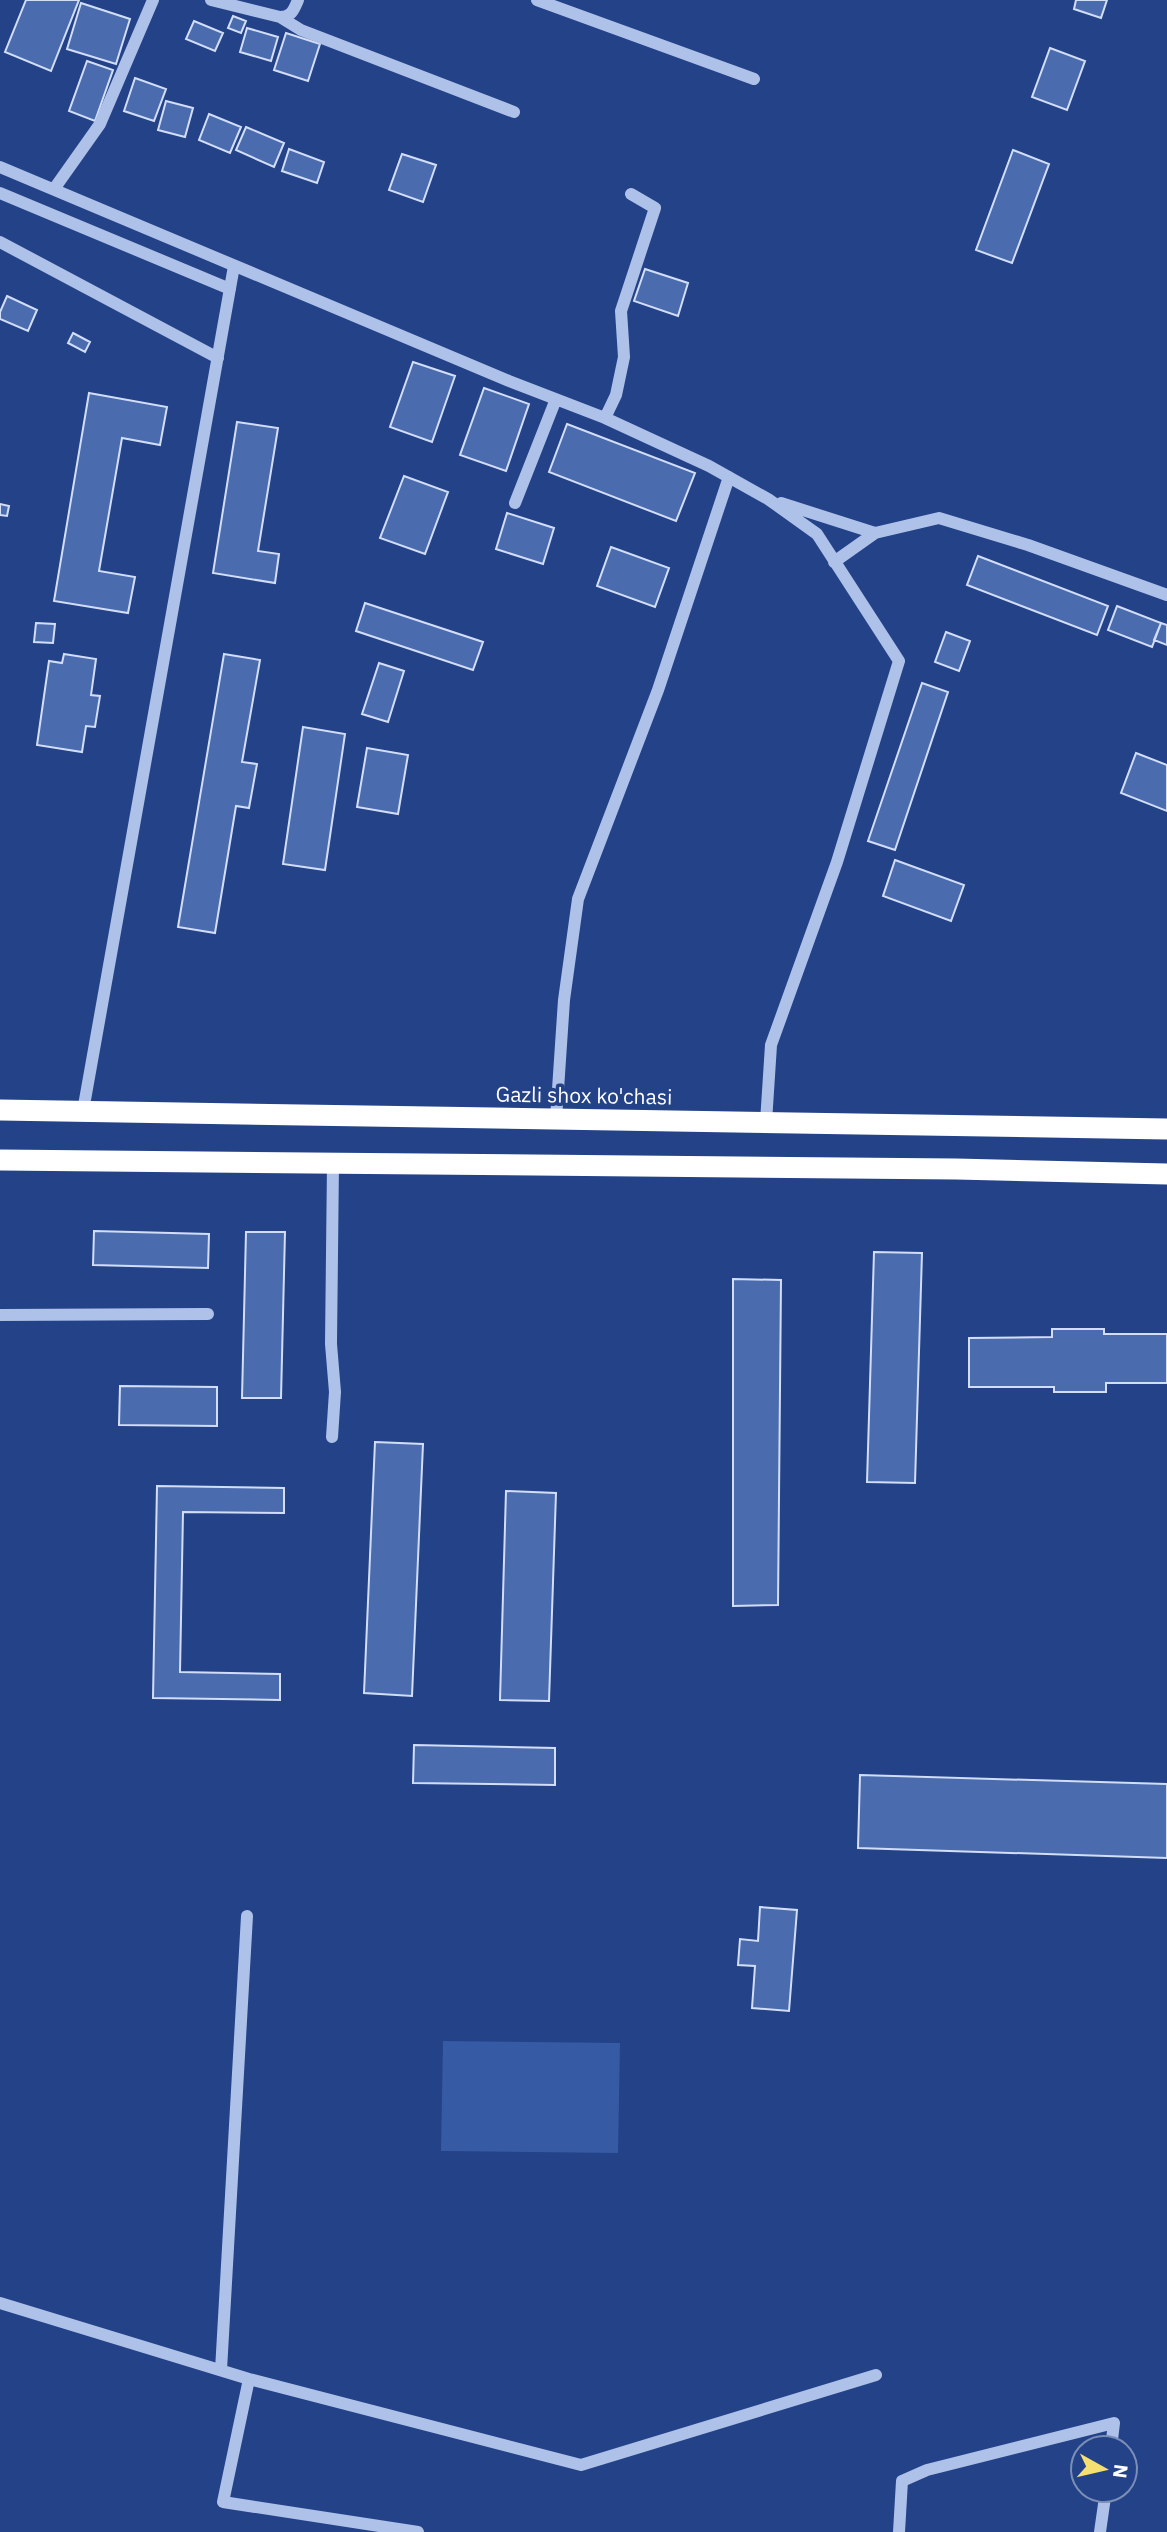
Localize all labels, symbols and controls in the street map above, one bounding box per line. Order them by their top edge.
street label: Gazli shox ko'chasi [495,1079,673,1111]
north arrow [1069,2434,1139,2504]
text: N [1108,2463,1134,2480]

